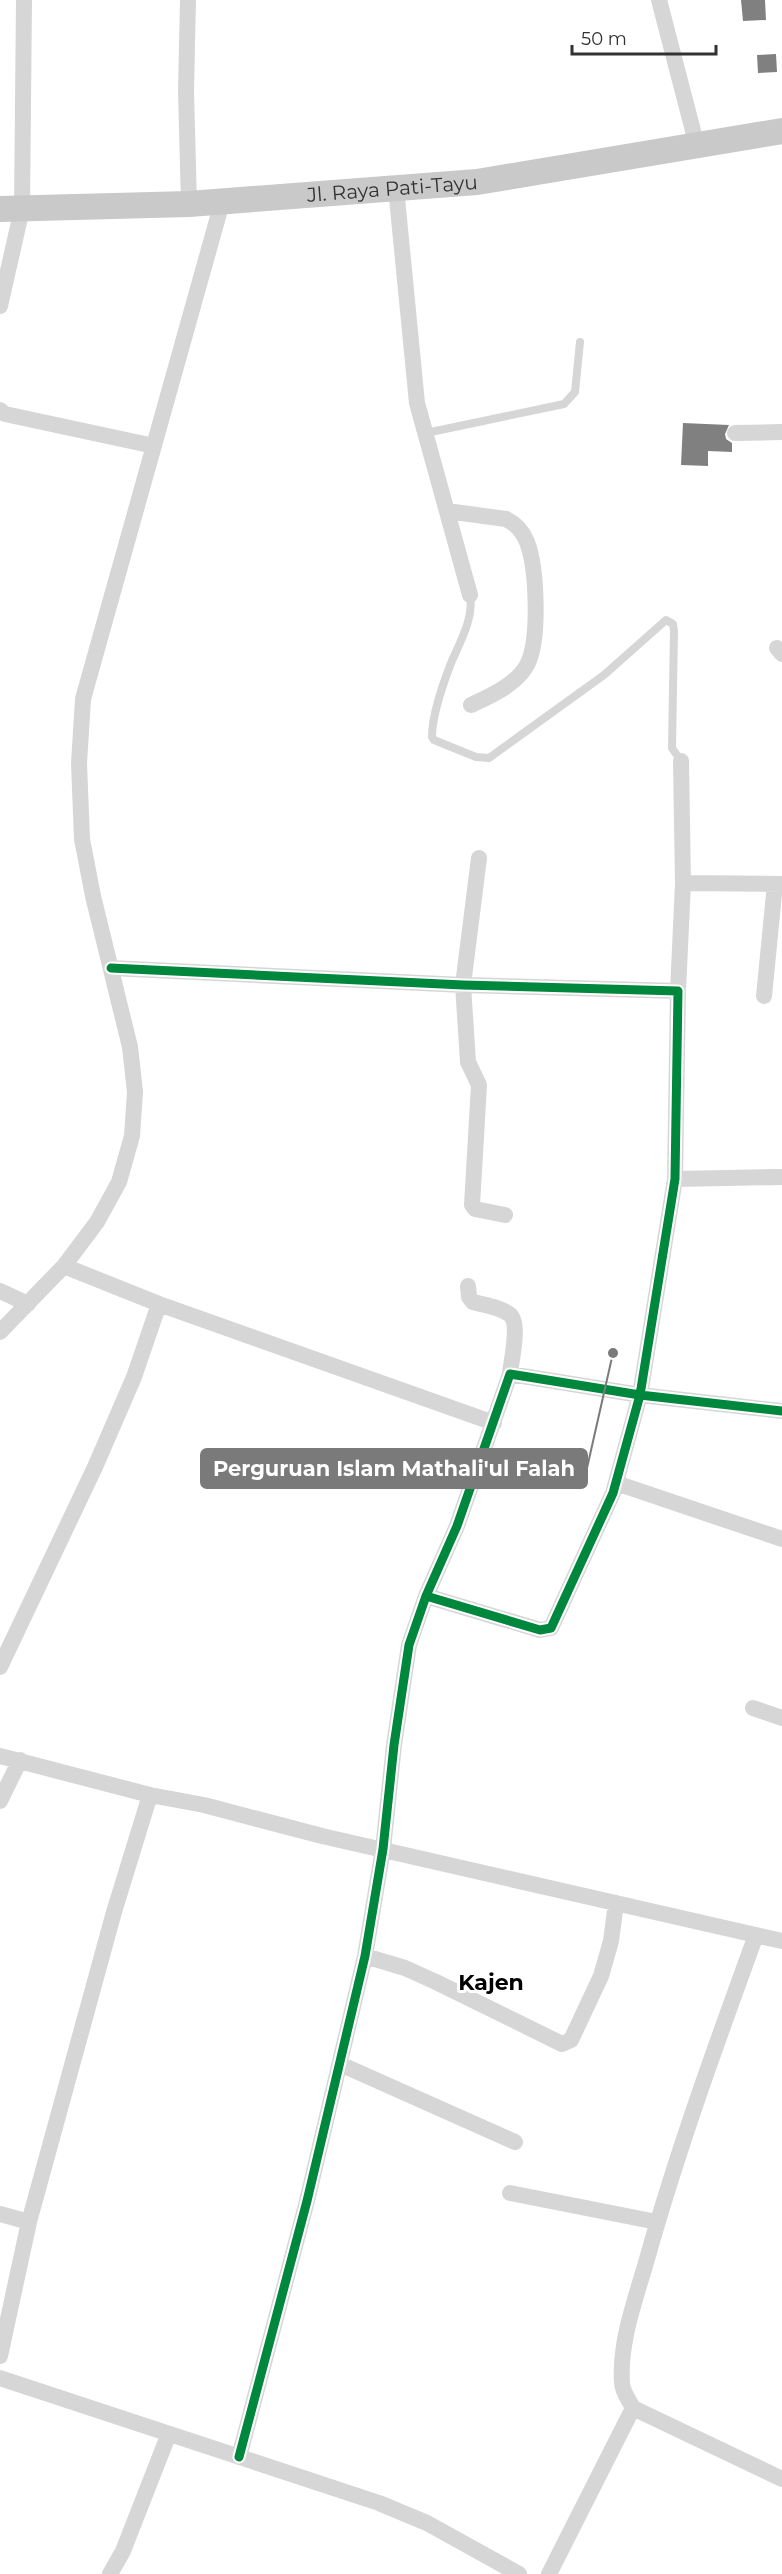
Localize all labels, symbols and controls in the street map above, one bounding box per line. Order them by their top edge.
scale bar [572,18,716,56]
text: 50 m [581,28,627,50]
street label: Jl. Raya Pati-Tayu [305,170,479,207]
callout: Perguruan Islam Mathali'ul Falah [201,1449,587,1488]
text: Perguruan Islam Mathali'ul Falah [213,1456,575,1481]
district label: Kajen [458,1969,524,1996]

